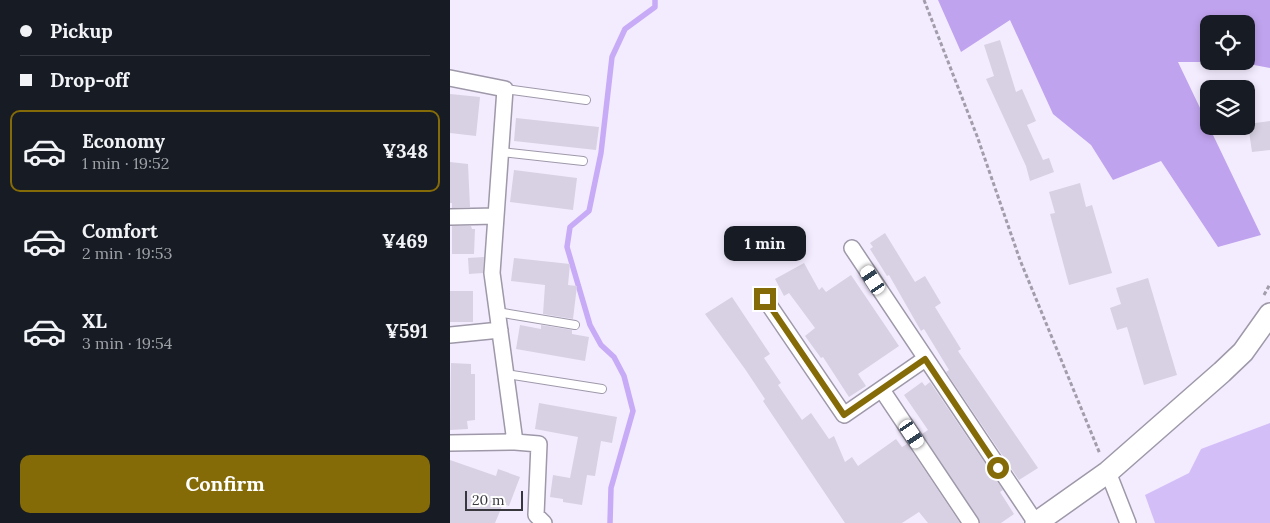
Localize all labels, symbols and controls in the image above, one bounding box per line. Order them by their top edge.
map controls [1200,15,1255,135]
button: locate [1200,15,1255,70]
text: Pickup [50,19,113,43]
text: Drop-off [50,68,129,92]
button: layers [1200,80,1255,135]
icon: car [22,129,67,174]
text: Economy [82,129,165,153]
text: ¥348 [382,139,428,163]
text: 1 min · 19:52 [82,153,169,173]
icon: car [22,219,67,264]
text: Comfort [82,219,158,243]
callout: 1 min [724,226,806,262]
text: ¥469 [382,229,428,253]
text: 1 min [745,233,785,253]
text: 2 min · 19:53 [82,243,172,263]
car [858,263,887,297]
route end [754,288,776,310]
icon: car [22,309,67,354]
text: XL [82,309,107,333]
text: ¥591 [385,319,428,343]
text: 3 min · 19:54 [82,333,173,353]
car [897,417,926,451]
button: Confirm [20,455,430,513]
route start [987,457,1009,479]
scale bar [465,488,522,511]
text: 20 m [472,491,504,509]

